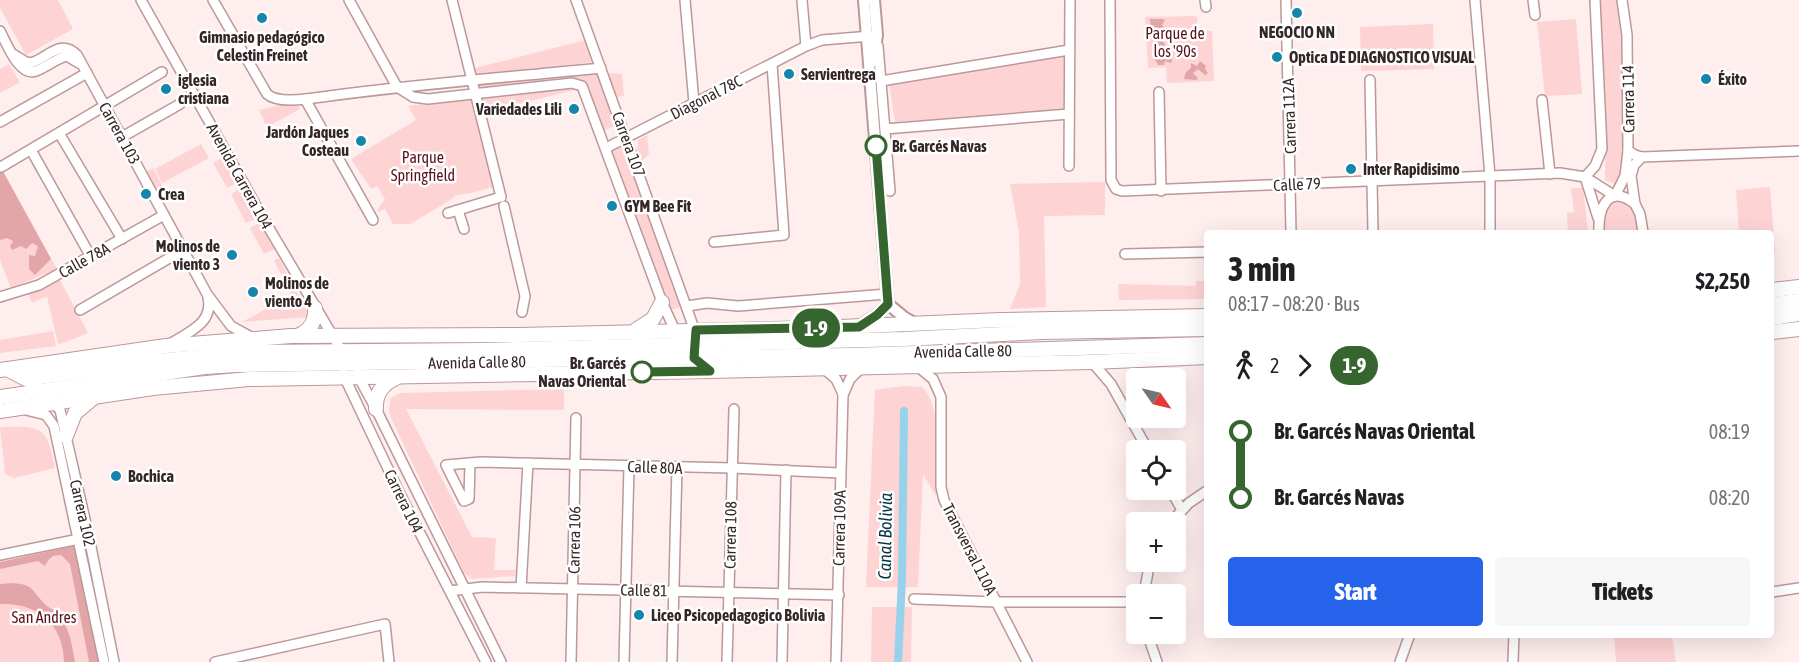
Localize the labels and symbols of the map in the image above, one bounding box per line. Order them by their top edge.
marker: NEGOCIO NN [1290,6,1304,20]
marker: Gimnasio pedagógico Celestin Freinet [255,11,269,25]
place label: NEGOCIO NN [1259,23,1335,41]
park label: Parque de los '90s [1145,24,1205,60]
place label: Gimnasio pedagógico Celestin Freinet [199,28,325,64]
place label: Optica DE DIAGNOSTICO VISUAL [1289,48,1475,66]
marker: Optica DE DIAGNOSTICO VISUAL [1270,50,1284,64]
place label: Servientrega [801,65,876,83]
street label: Carrera 114 [1618,65,1638,133]
marker: Servientrega [782,67,796,81]
place label: Éxito [1718,70,1747,88]
place label: iglesia cristiana [178,71,229,107]
street label: Diagonal 78C [667,71,745,124]
marker: Éxito [1699,72,1713,86]
street label: Carrera 112A [1279,78,1299,154]
marker: iglesia cristiana [159,82,173,96]
street label: Carrera 103 [96,99,144,167]
place label: Variedades Lili [475,100,562,118]
marker: Variedades Lili [567,102,581,116]
street label: Carrera 107 [609,109,649,179]
street label: Avenida Carrera 104 [203,120,277,232]
place label: Jardón Jaques Costeau [265,123,349,159]
marker: Jardón Jaques Costeau [354,134,368,148]
marker: Br. Garcés Navas [865,135,887,157]
place label: Br. Garcés Navas [892,137,987,155]
park label: Parque Springfield [391,148,455,185]
place label: Inter Rapidisimo [1363,160,1460,178]
marker: Inter Rapidisimo [1344,162,1358,176]
street label: Calle 79 [1273,174,1321,194]
place label: Crea [158,185,185,203]
marker: Crea [139,187,153,201]
place label: GYM Bee Fit [624,197,692,215]
marker: GYM Bee Fit [605,199,619,213]
place label: Molinos de viento 3 [156,237,220,273]
street label: Calle 78A [55,239,113,281]
marker: Molinos de viento 3 [225,248,239,262]
place label: Molinos de viento 4 [265,274,329,310]
marker: Molinos de viento 4 [246,285,260,299]
line badge: 1-9 [782,308,850,348]
street label: Avenida Calle 80 [914,341,1012,361]
street label: Avenida Calle 80 [428,352,526,372]
place label: Br. Garcés Navas Oriental [538,354,627,390]
marker: Br. Garcés Navas Oriental [631,361,653,383]
north arrow [1126,368,1186,428]
street label: Calle 80A [627,457,683,477]
place label: Bochica [128,467,174,485]
street label: Carrera 104 [381,467,427,535]
marker: Bochica [109,469,123,483]
street label: Carrera 102 [67,478,99,548]
street label: Carrera 109A [829,490,849,566]
water label: Canal Bolivia [874,492,896,579]
street label: Carrera 108 [720,501,740,569]
street label: Transversal 110A [939,501,1001,598]
street label: Carrera 106 [564,506,584,574]
street label: Calle 81 [620,581,668,599]
place label: Liceo Psicopedagogico Bolivia [651,606,825,624]
park label: San Andres [12,608,77,626]
marker: Liceo Psicopedagogico Bolivia [632,608,646,622]

